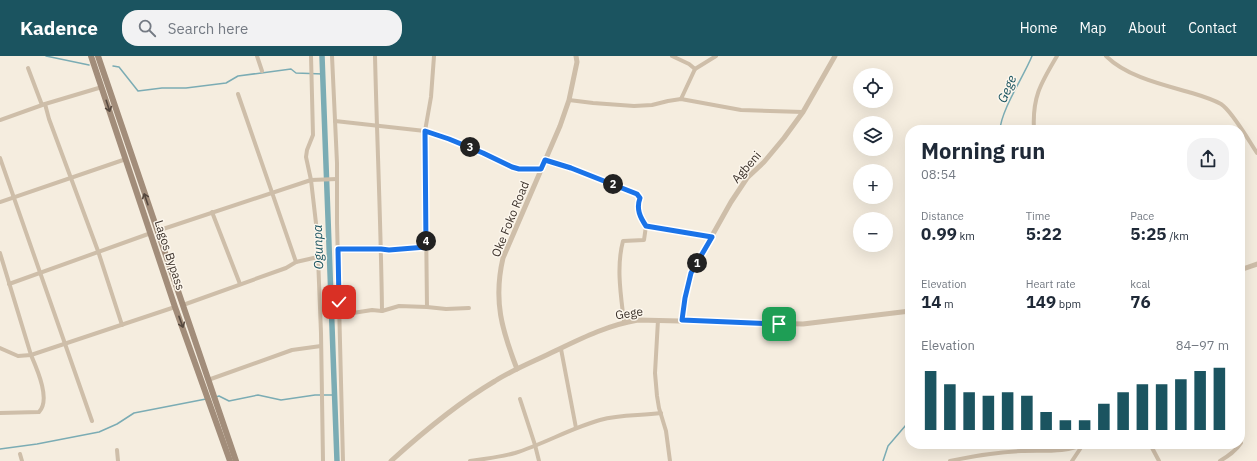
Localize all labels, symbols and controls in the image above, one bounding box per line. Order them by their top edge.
search box [122,10,402,46]
text: Kadence [20,16,98,40]
icon: search [136,17,158,39]
text: Search here [168,19,248,38]
text: Home [1020,19,1057,37]
text: Map [1079,19,1106,37]
text: About [1128,19,1166,37]
text: Contact [1188,19,1237,37]
map controls [853,68,893,252]
button: locate [853,68,893,108]
water label: Gege [994,72,1021,105]
one-way arrow [105,100,113,112]
button: layers [853,116,893,156]
text: Morning run [921,136,1045,165]
pin: 3 [460,137,480,157]
button: share [1187,138,1229,180]
text: 3 [467,140,473,154]
street label: Agbeni [728,148,764,186]
button: + [853,164,893,204]
text: 08:54 [921,166,956,183]
pin: 2 [603,174,623,194]
text: 2 [610,177,616,191]
street label: Oke Foko Road [488,179,532,259]
one-way arrow [142,193,150,205]
text: Distance [921,209,964,223]
text: Time [1026,209,1050,223]
text: Pace [1130,209,1154,223]
button: − [853,212,893,252]
street label: Lagos Bypass [152,218,188,292]
text: 0.99 [921,223,957,245]
text: 5:22 [1026,223,1062,245]
text: 5:25 [1130,223,1167,245]
water label: Ogunpa [309,224,327,270]
text: km [957,229,975,243]
text: /km [1167,229,1189,243]
pin: 4 [416,231,436,251]
text: 4 [423,234,429,248]
pin: 1 [687,253,707,273]
text: 1 [694,256,700,270]
text: Elevation [921,277,967,291]
text: Heart rate [1026,277,1076,291]
text: kcal [1130,277,1150,291]
pin [322,285,356,319]
icon: check [328,291,350,313]
text: 14 [921,291,941,313]
text: 149 [1026,291,1056,313]
text: 76 [1130,291,1151,313]
text: m [941,297,954,311]
text: bpm [1056,297,1081,311]
street label: Gege [614,303,644,323]
pin [762,307,796,341]
icon: arrive [768,313,790,335]
one-way arrow [178,316,185,329]
text: Elevation [921,337,975,354]
text: 84–97 m [1176,337,1229,354]

